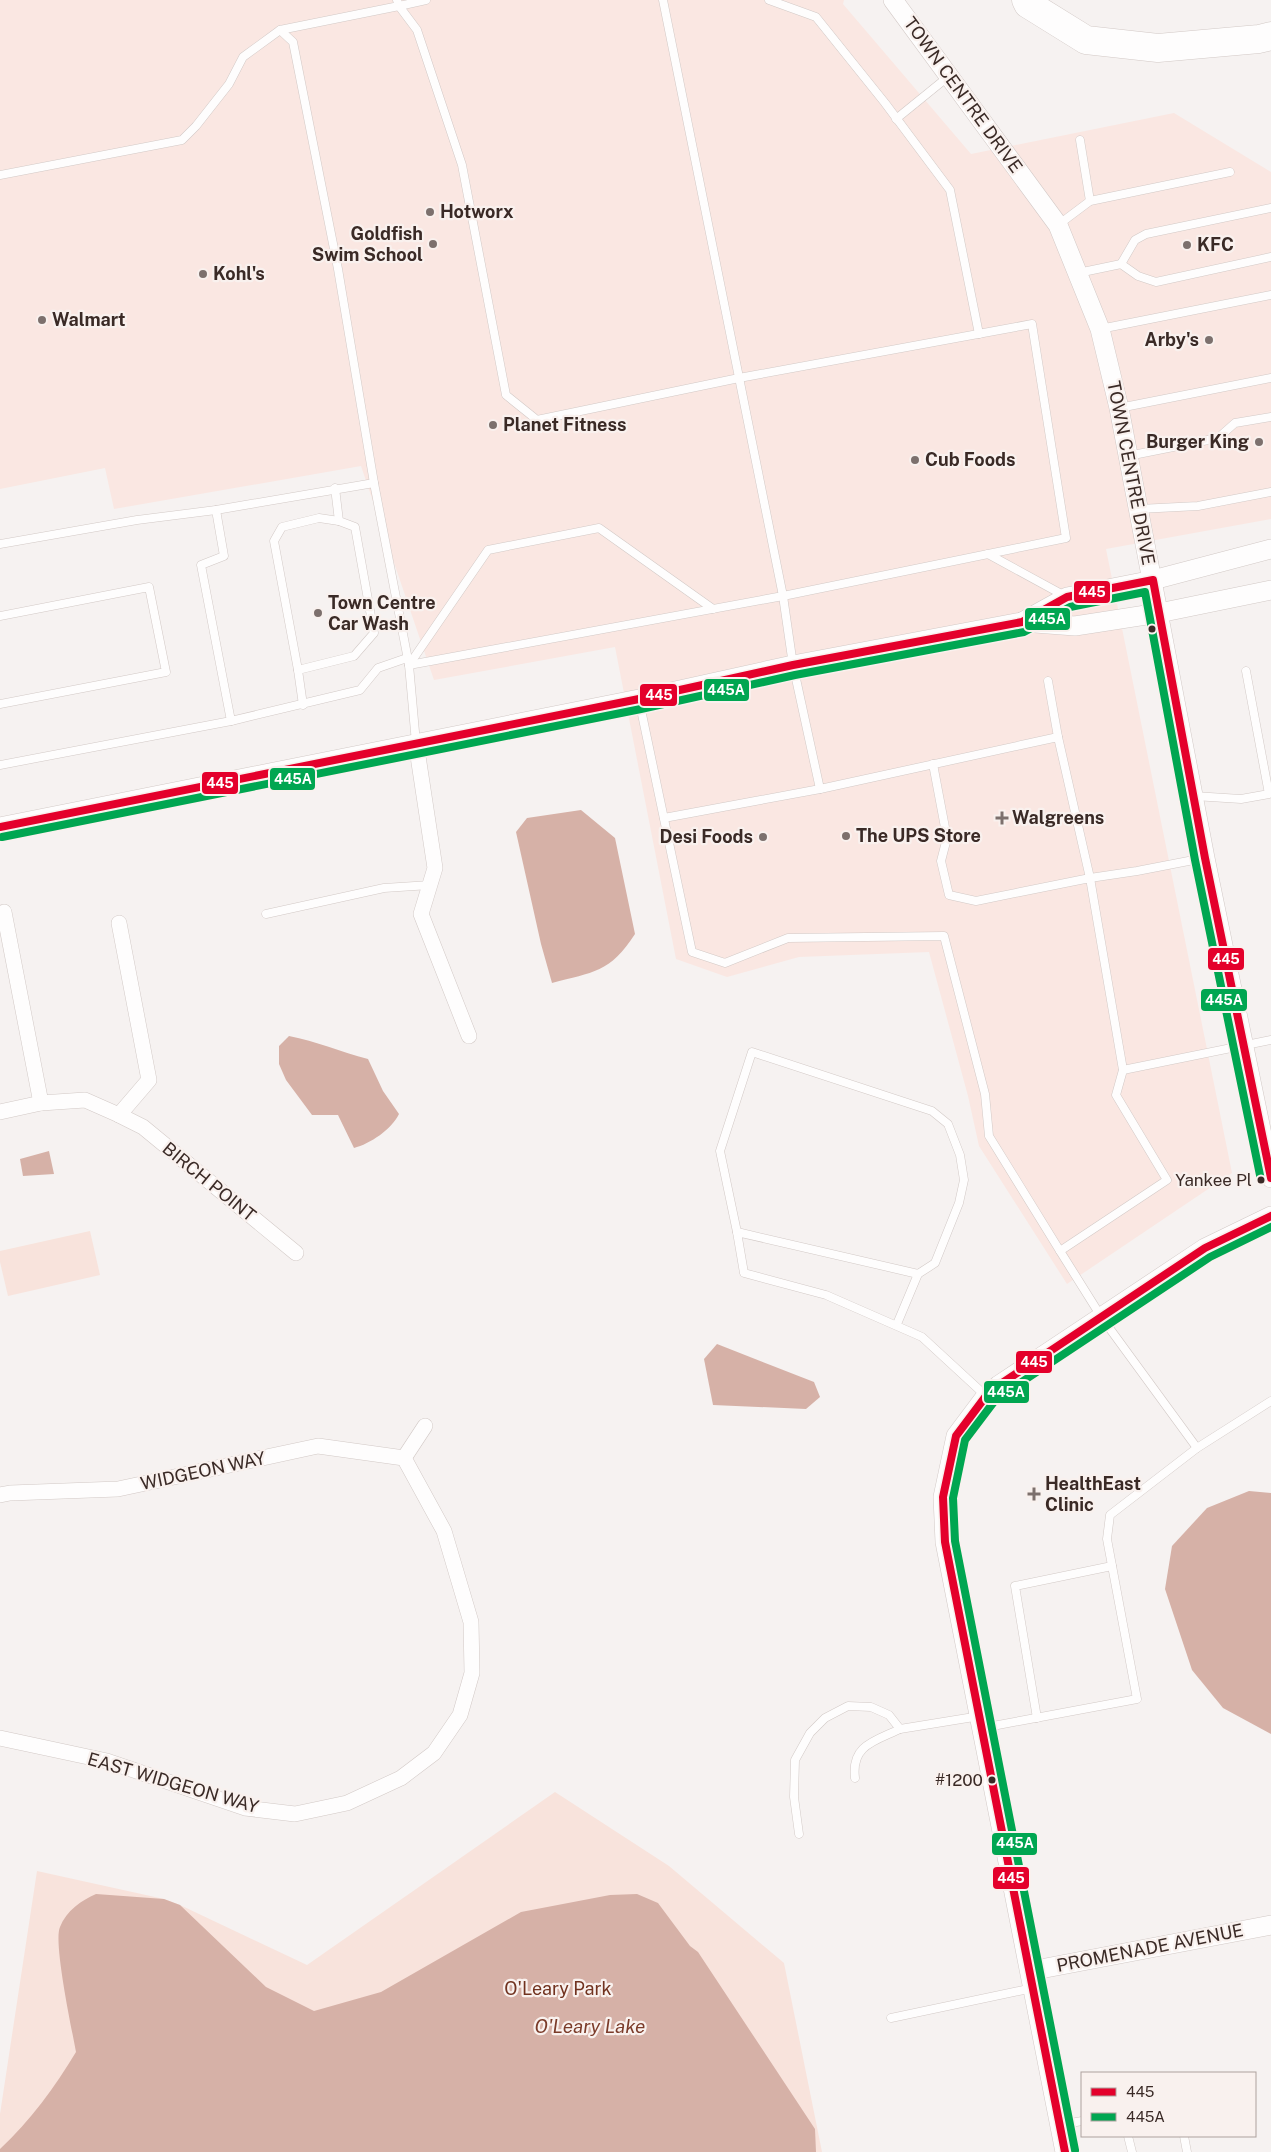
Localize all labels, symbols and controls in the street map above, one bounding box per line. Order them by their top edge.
street label: TOWN CENTRE DRIVE [900,13,1027,177]
place label: Hotworx [440,201,514,222]
marker: Hotworx [424,206,436,218]
place label: Goldfish Swim School [312,223,423,265]
place label: KFC [1197,234,1234,255]
marker: Goldfish Swim School [427,238,439,250]
marker: KFC [1181,239,1193,251]
place label: Kohl's [213,263,265,284]
marker: Kohl's [197,268,209,280]
place label: Walmart [52,309,126,330]
marker: Walmart [36,314,48,326]
place label: Arby's [1145,329,1199,350]
marker: Arby's [1203,334,1215,346]
street label: TOWN CENTRE DRIVE [1103,379,1160,567]
place label: Planet Fitness [503,414,626,435]
marker: Planet Fitness [487,419,499,431]
place label: Burger King [1146,431,1249,452]
marker: Burger King [1253,436,1265,448]
place label: Cub Foods [925,449,1015,470]
marker: Cub Foods [909,454,921,466]
line badge: 445 [1073,580,1111,604]
text: 445 [1078,584,1106,600]
place label: Town Centre Car Wash [328,592,436,634]
marker: Town Centre Car Wash [312,607,324,619]
line badge: 445A [1024,607,1071,631]
text: 445A [1028,611,1066,627]
unlabelled marker [1147,624,1157,634]
line badge: 445A [703,678,750,702]
text: 445A [707,682,745,698]
line badge: 445 [639,683,678,707]
text: 445 [645,687,673,703]
line badge: 445A [269,767,316,791]
line badge: 445 [201,771,239,795]
text: 445A [274,771,312,787]
text: 445 [206,775,234,791]
place label: Walgreens [1012,807,1104,828]
marker: Walgreens [996,812,1008,824]
place label: The UPS Store [856,825,981,846]
place label: Desi Foods [660,826,753,847]
marker: The UPS Store [840,830,852,842]
marker: Desi Foods [757,831,769,843]
line badge: 445 [1207,947,1245,971]
text: 445 [1212,951,1240,967]
line badge: 445A [1200,988,1248,1012]
text: 445A [1205,992,1243,1008]
street label: BIRCH POINT [158,1138,260,1226]
place label: Yankee Pl [1175,1170,1252,1190]
marker: Yankee Pl [1256,1175,1266,1185]
line badge: 445 [1015,1350,1053,1374]
text: 445 [1020,1354,1048,1370]
line badge: 445A [983,1380,1030,1404]
text: 445A [987,1384,1025,1400]
street label: WIDGEON WAY [138,1447,267,1494]
place label: HealthEast Clinic [1045,1473,1141,1515]
marker: HealthEast Clinic [1027,1487,1041,1501]
street label: EAST WIDGEON WAY [85,1748,261,1817]
place label: #1200 [935,1770,983,1790]
marker: #1200 [987,1775,997,1785]
line badge: 445A [991,1832,1038,1856]
text: 445A [996,1835,1034,1851]
line badge: 445 [992,1866,1030,1890]
text: 445 [997,1870,1025,1886]
street label: PROMENADE AVENUE [1055,1919,1245,1976]
park label: O'Leary Park [504,1978,612,1999]
water label: O'Leary Lake [535,2015,645,2037]
legend [1081,2072,1256,2137]
text: 445 [1126,2083,1154,2100]
text: 445A [1126,2108,1165,2125]

